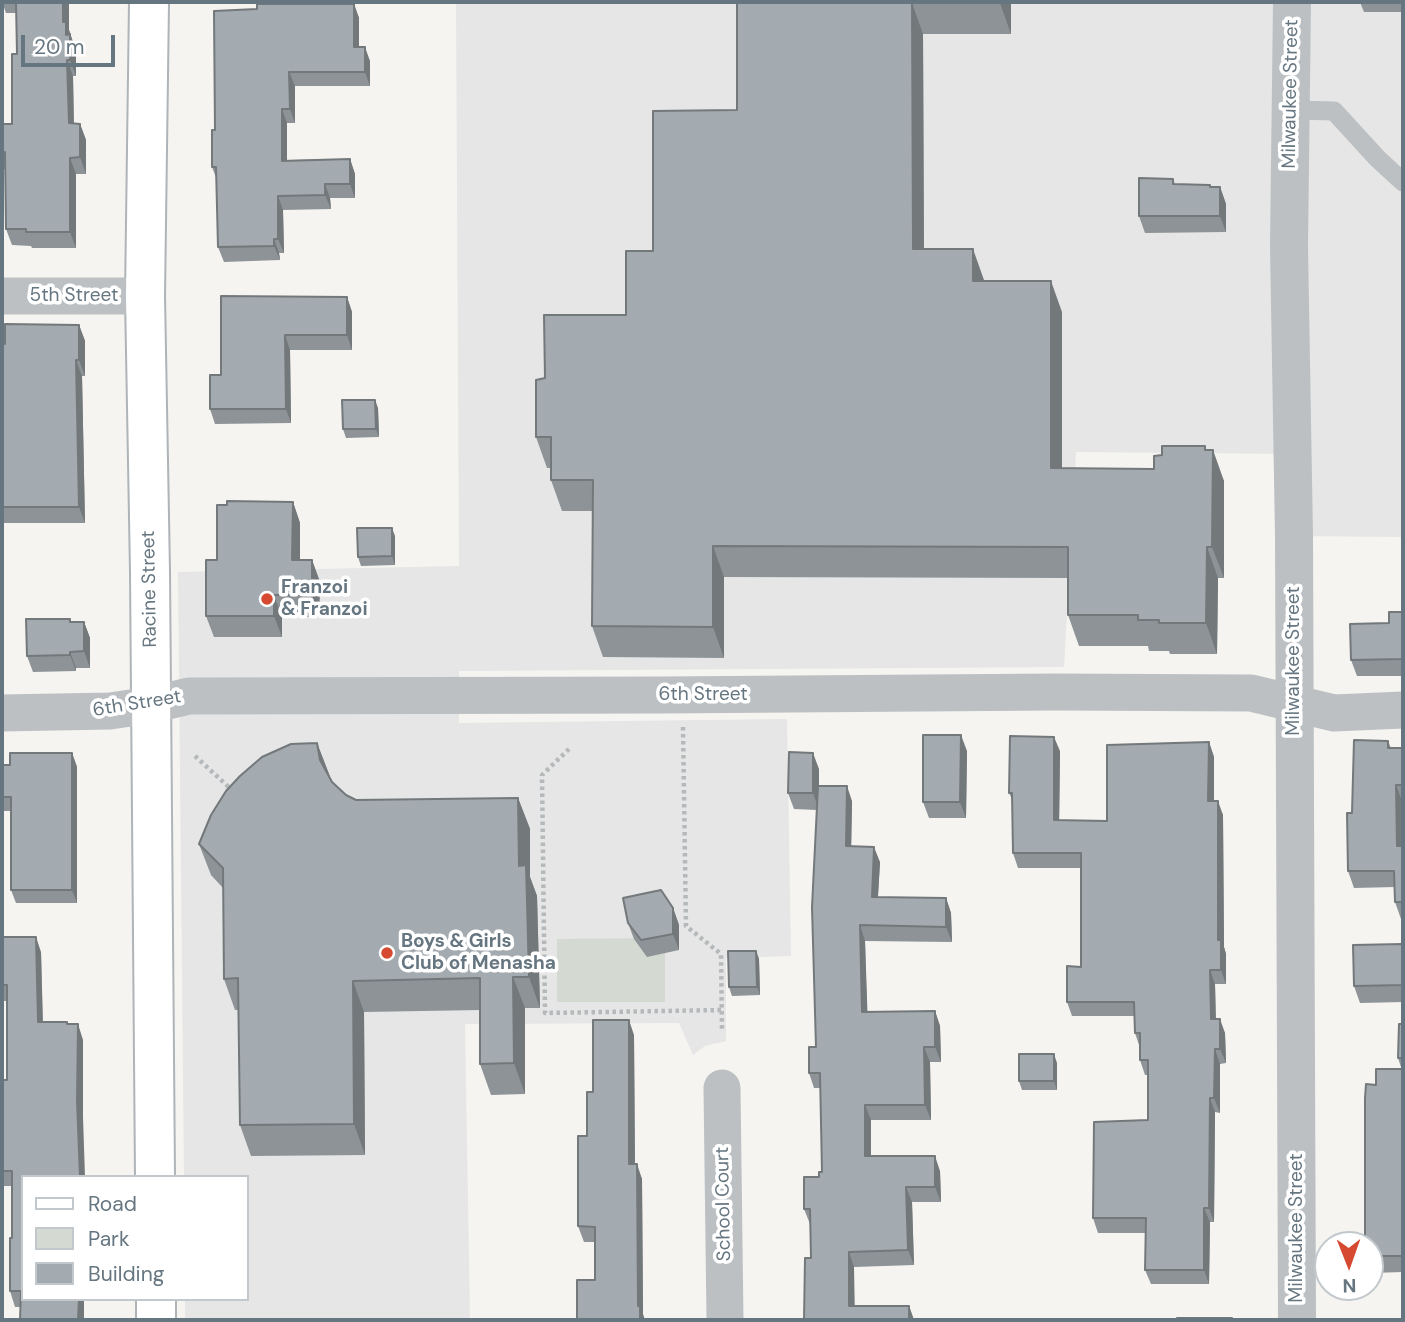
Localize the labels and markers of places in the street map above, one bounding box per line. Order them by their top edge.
place label: Franzoi & Franzoi [281,577,368,621]
marker: Franzoi & Franzoi [259,591,275,607]
place label: Boys & Girls Club of Menasha [401,931,556,975]
marker: Boys & Girls Club of Menasha [379,945,395,961]

